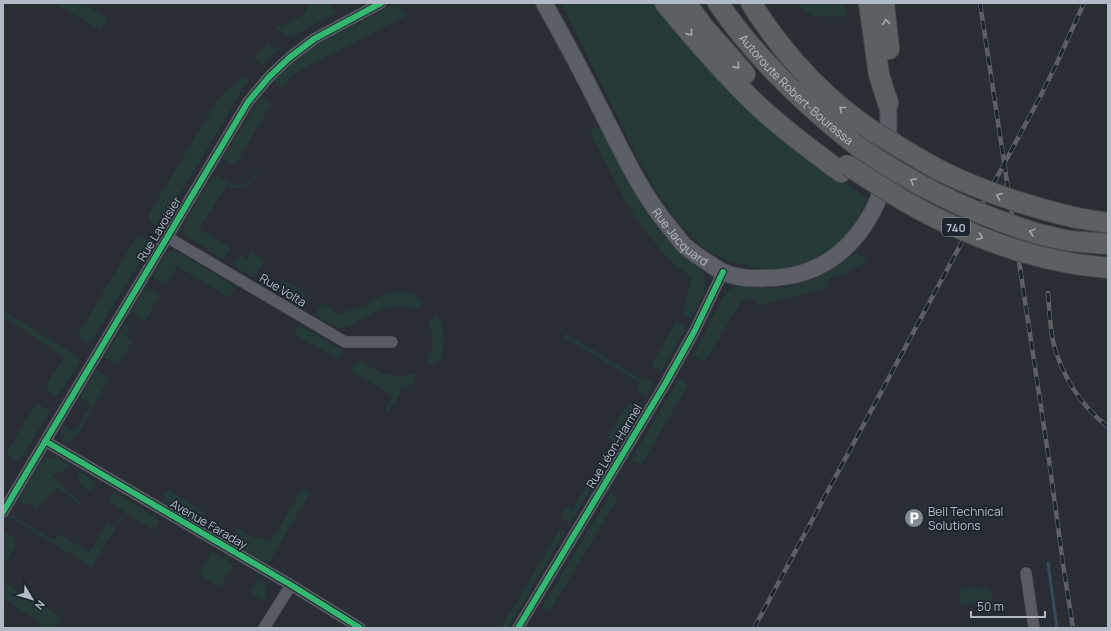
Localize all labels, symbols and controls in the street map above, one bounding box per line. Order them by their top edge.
one-way arrow [882,19,891,25]
one-way arrow [685,29,692,36]
street label: Autoroute Robert-Bourassa [735,30,857,148]
one-way arrow [732,61,740,69]
one-way arrow [840,107,847,114]
one-way arrow [910,178,917,185]
one-way arrow [995,192,1002,200]
street label: Rue Lavoisier [133,193,185,265]
street label: Rue Jacquard [649,204,712,269]
road number: 740 [942,218,970,236]
one-way arrow [1029,228,1036,237]
one-way arrow [976,232,983,240]
street label: Rue Volta [256,269,310,311]
street label: Rue Léon-Harmel [582,401,646,491]
street label: Avenue Faraday [167,495,251,553]
place label: Bell Technical Solutions [928,503,1003,534]
parking icon: Bell Technical Solutions [903,507,925,529]
north arrow [12,579,52,619]
scale bar [971,593,1045,619]
text: N [32,598,49,613]
text: 50 m [977,598,1004,615]

